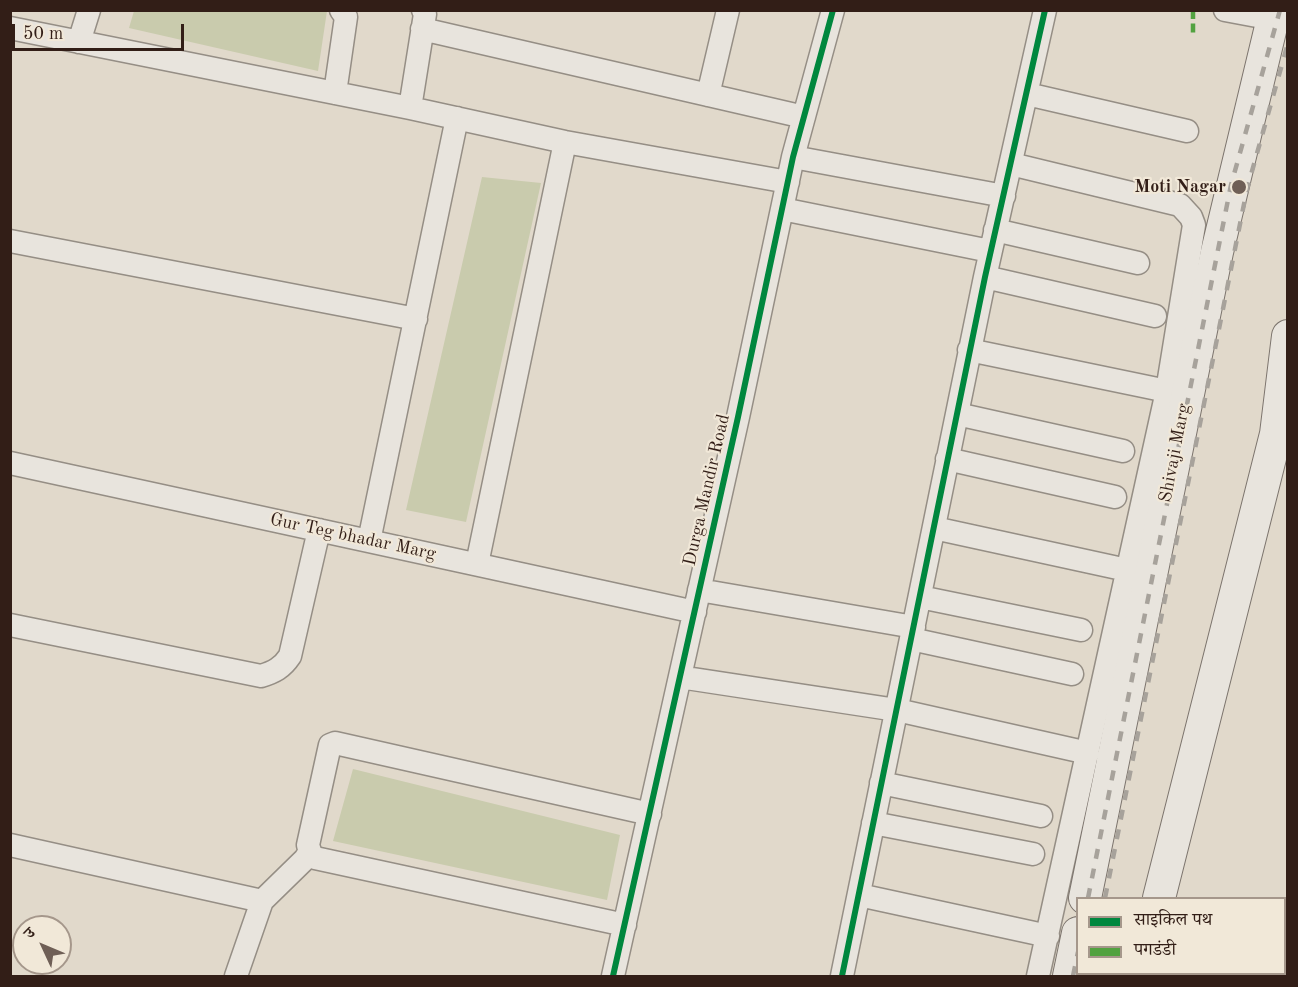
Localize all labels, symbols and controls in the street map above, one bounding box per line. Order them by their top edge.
scale bar [15,12,188,50]
text: 50 m [23,25,63,43]
place label: Moti Nagar [1134,176,1226,198]
marker: Moti Nagar [1230,178,1248,196]
street label: Shivaji Marg [1155,402,1195,504]
street label: Durga Mandir Road [679,412,735,568]
street label: Gur Teg bhadar Marg [268,509,438,565]
legend [1076,897,1286,975]
text: साइकिल पथ [1134,911,1212,929]
north arrow [12,915,72,975]
text: उ [22,925,39,942]
text: पगडंडी [1134,941,1176,959]

